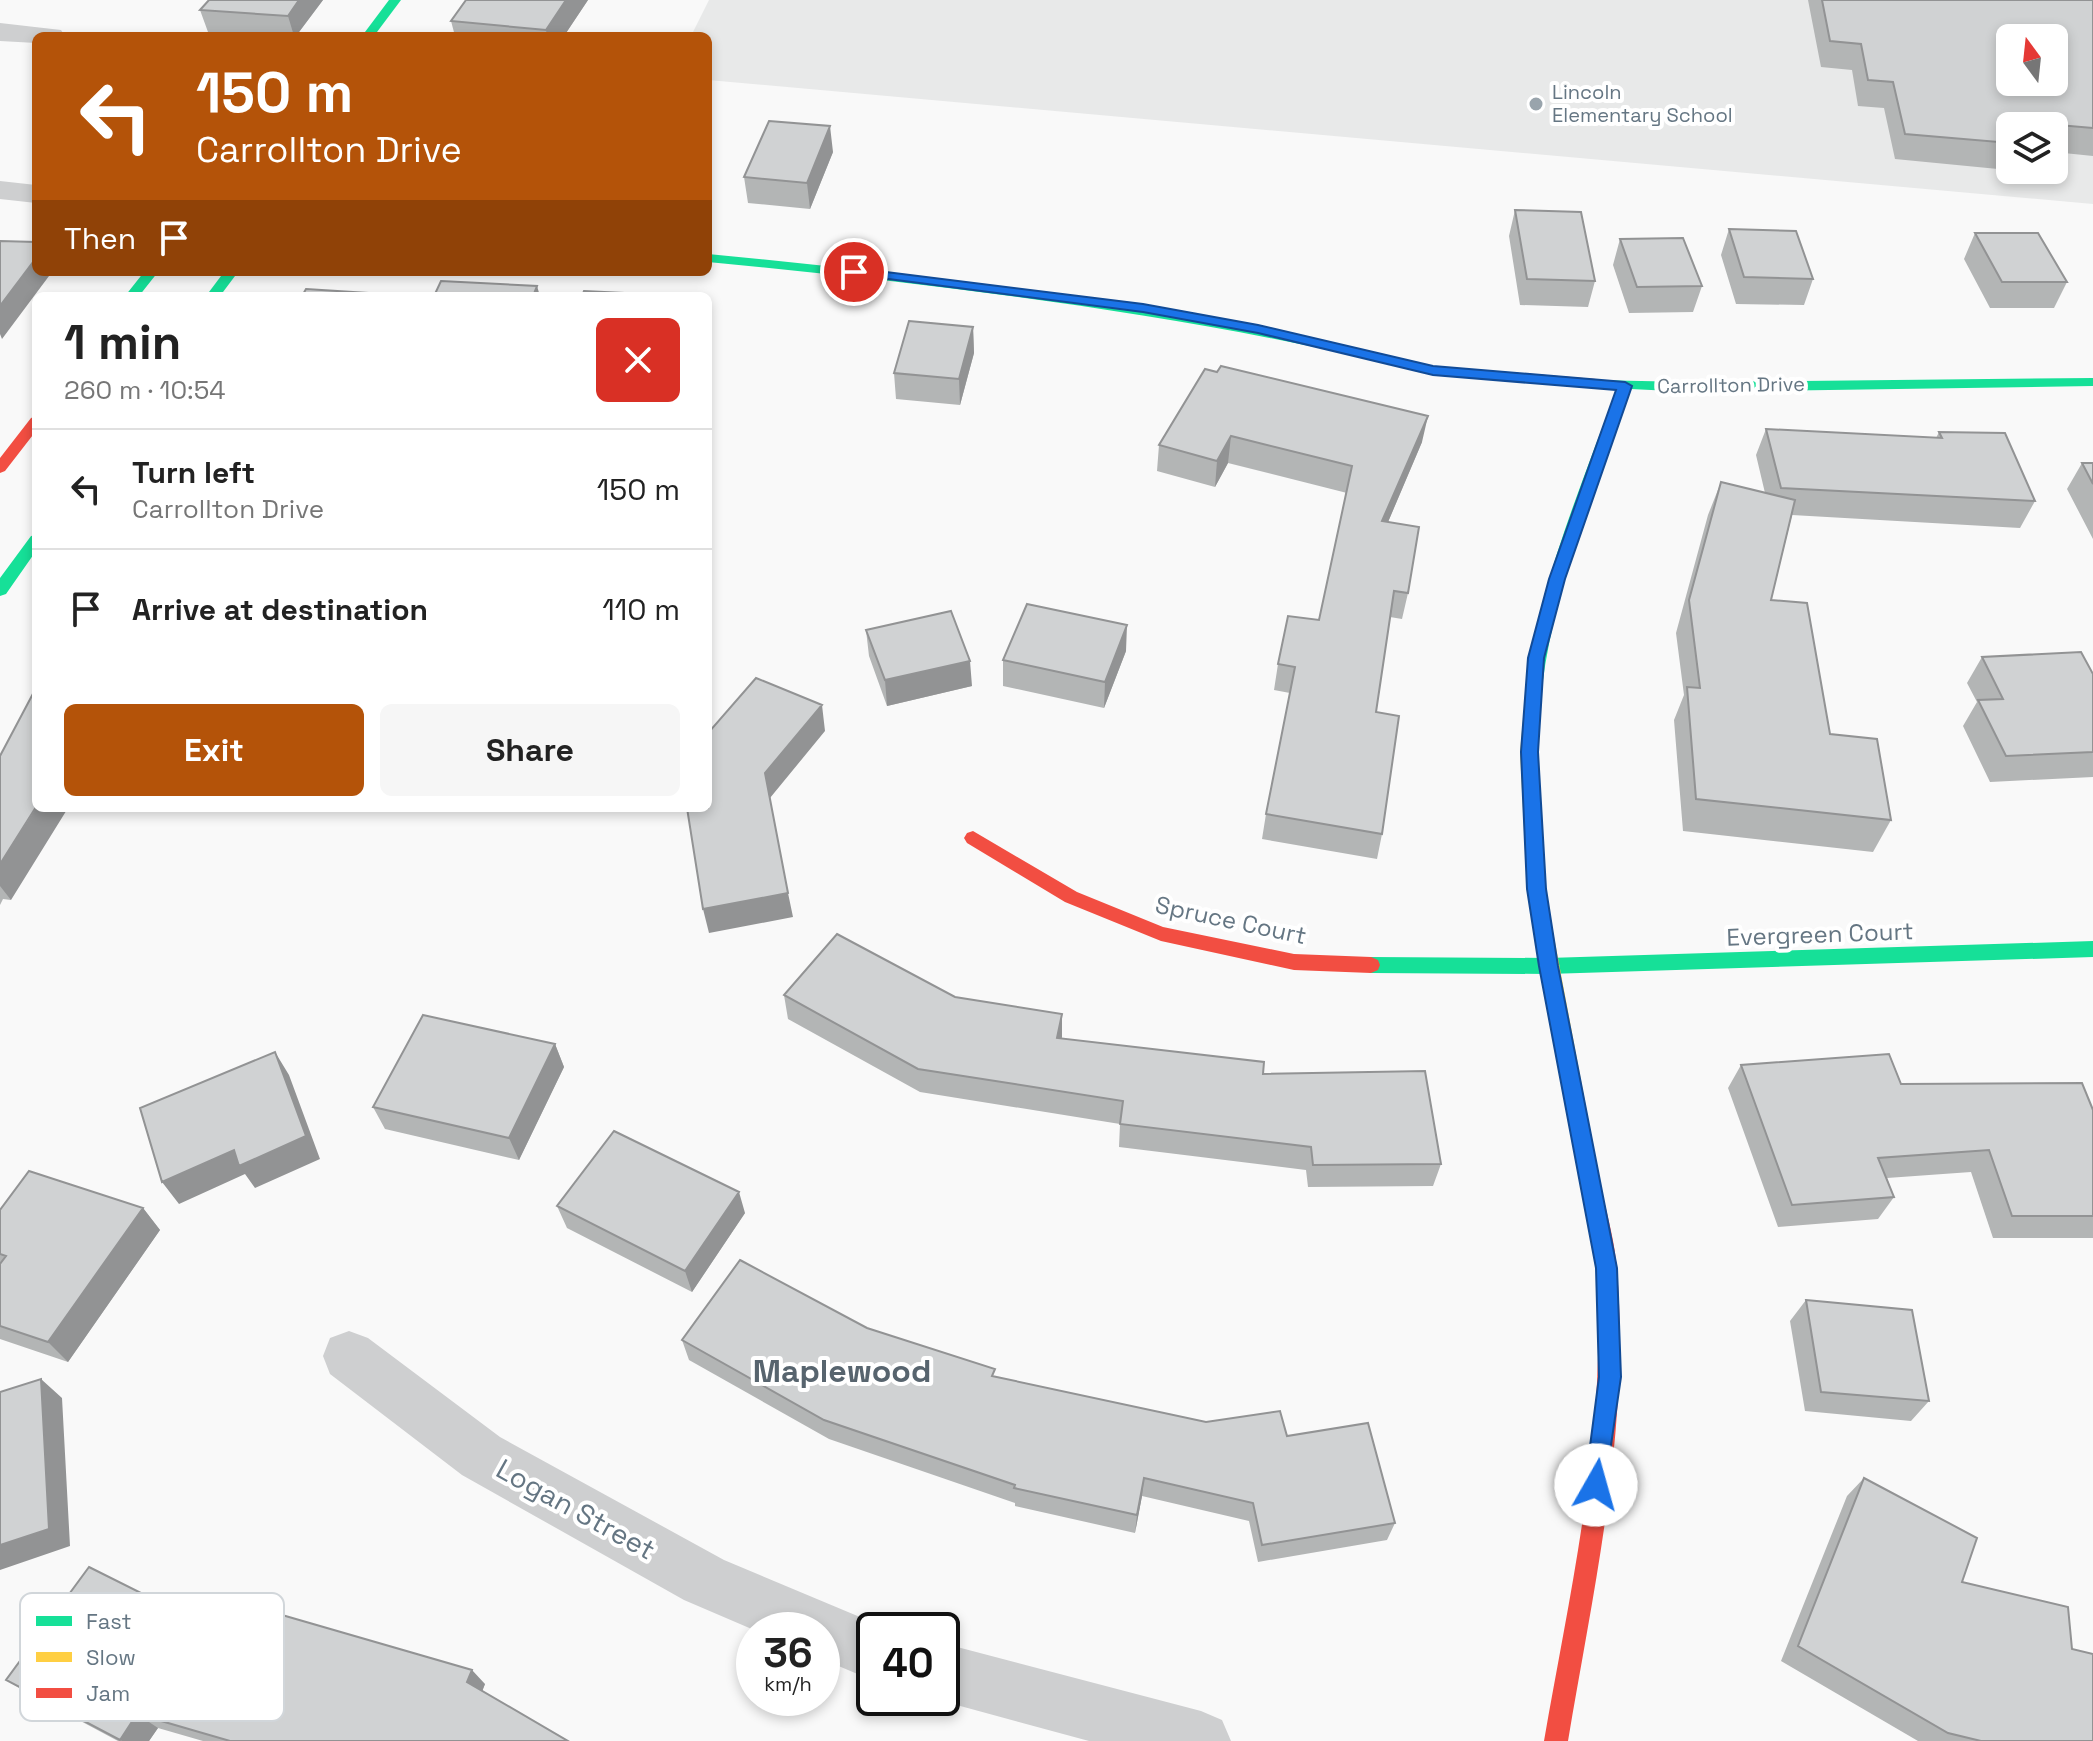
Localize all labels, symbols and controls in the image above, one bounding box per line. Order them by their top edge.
north arrow [1996,24,2068,96]
map controls [1996,24,2068,184]
text: 150 m [196,57,353,128]
icon: left [64,64,168,168]
place label: Lincoln Elementary School [1552,79,1733,128]
marker: Lincoln Elementary School [1527,95,1545,113]
button: layers [1996,112,2068,184]
text: Carrollton Drive [196,127,462,173]
icon: arrive [152,216,196,260]
text: Then [64,219,136,258]
pin [820,238,888,306]
icon: arrive [832,250,876,294]
text: 1 min [64,312,181,373]
button: close [596,318,680,402]
street label: Carrollton Drive [1657,371,1805,399]
text: 260 m · 10:54 [64,373,225,407]
text: Turn left [132,453,255,492]
icon: left [64,467,108,511]
text: 150 m [597,470,680,509]
text: Carrollton Drive [132,492,324,526]
icon: arrive [64,587,108,631]
text: Arrive at destination [132,590,428,629]
text: 110 m [602,590,680,629]
button: Exit [64,704,364,796]
button: Share [380,704,680,796]
street label: Spruce Court [1153,889,1309,951]
street label: Evergreen Court [1726,915,1914,953]
district label: Maplewood [753,1351,931,1391]
position arrow [1554,1443,1638,1527]
street label: Logan Street [490,1450,662,1568]
legend [20,1593,284,1721]
text: Fast [86,1607,132,1635]
speed limit sign: 40 [856,1612,960,1716]
text: 36 [763,1628,813,1679]
text: Slow [86,1643,136,1671]
text: km/h [764,1671,812,1697]
text: Jam [86,1679,130,1707]

